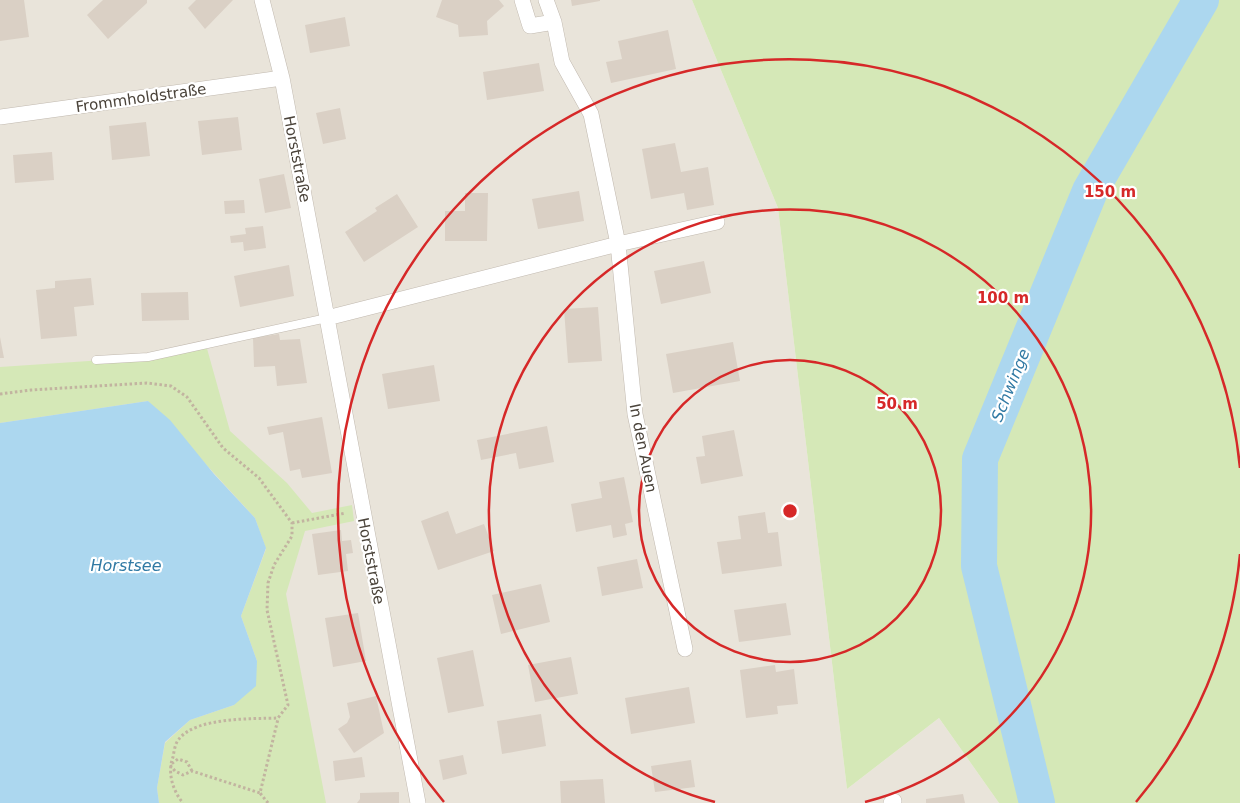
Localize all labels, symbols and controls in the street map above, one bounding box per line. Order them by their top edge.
street label: Frommholdstraße [74,80,208,116]
street label: Horststraße [280,114,314,204]
text: 150 m [1084,183,1136,201]
text: 100 m [977,289,1029,307]
water label: Schwinge [987,346,1034,424]
text: 50 m [876,395,918,413]
street label: In den Auen [626,402,660,494]
centre of rings [781,502,799,520]
street label: Horststraße [354,516,388,606]
water label: Horstsee [90,556,162,575]

